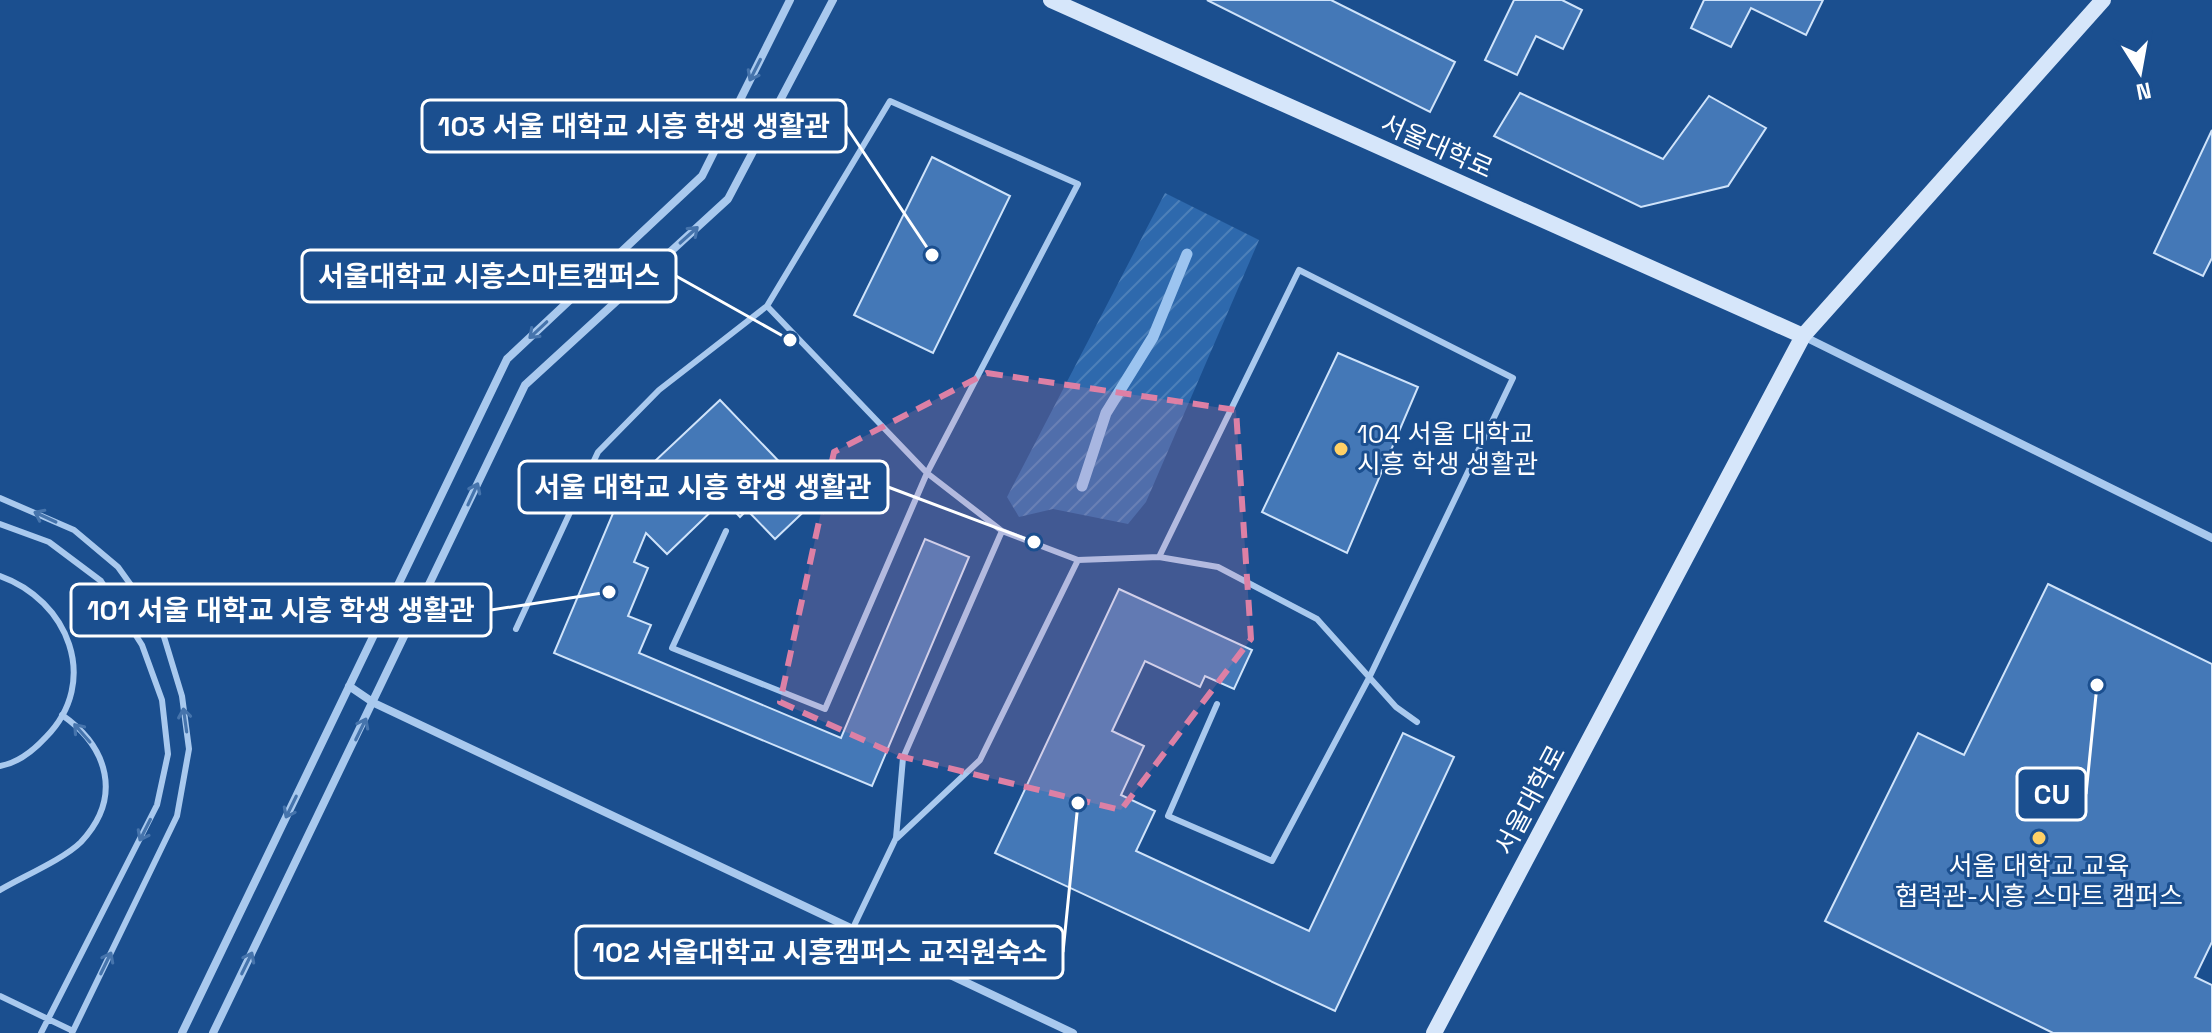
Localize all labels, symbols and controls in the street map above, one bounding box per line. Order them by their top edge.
north arrow [2100,32,2180,112]
one-way arrow [747,57,762,81]
text: N [2134,76,2154,107]
callout: 103 서울 대학교 시흥 학생 생활관 [422,100,846,152]
street label: 서울대학로 [1375,106,1499,186]
text: 103 서울 대학교 시흥 학생 생활관 [438,108,830,144]
one-way arrow [679,226,699,244]
callout: 서울대학교 시흥스마트캠퍼스 [302,250,676,302]
text: 서울대학교 시흥스마트캠퍼스 [318,258,660,294]
one-way arrow [528,321,548,339]
place label: 104 서울 대학교 시흥 학생 생활관 [1357,417,1538,481]
marker: 104 서울 대학교 시흥 학생 생활관 [1332,440,1350,458]
callout: 서울 대학교 시흥 학생 생활관 [519,461,888,513]
text: 서울 대학교 시흥 학생 생활관 [534,469,872,505]
one-way arrow [466,483,481,507]
one-way arrow [33,509,57,524]
callout: 101 서울 대학교 시흥 학생 생활관 [71,584,491,636]
text: 101 서울 대학교 시흥 학생 생활관 [87,592,475,628]
one-way arrow [177,708,192,734]
one-way arrow [354,718,369,742]
one-way arrow [73,722,91,743]
street label: 서울대학로 [1487,739,1573,861]
callout: CU [2017,768,2086,820]
text: CU [2034,776,2070,812]
one-way arrow [283,795,298,819]
one-way arrow [136,817,152,841]
marker: 서울 대학교 교육 협력관-시흥 스마트 캠퍼스 [2030,829,2048,847]
place label: 서울 대학교 교육 협력관-시흥 스마트 캠퍼스 [1895,849,2183,913]
callout: 102 서울대학교 시흥캠퍼스 교직원숙소 [576,926,1063,978]
text: 102 서울대학교 시흥캠퍼스 교직원숙소 [592,934,1048,970]
one-way arrow [99,951,114,975]
one-way arrow [240,951,255,975]

